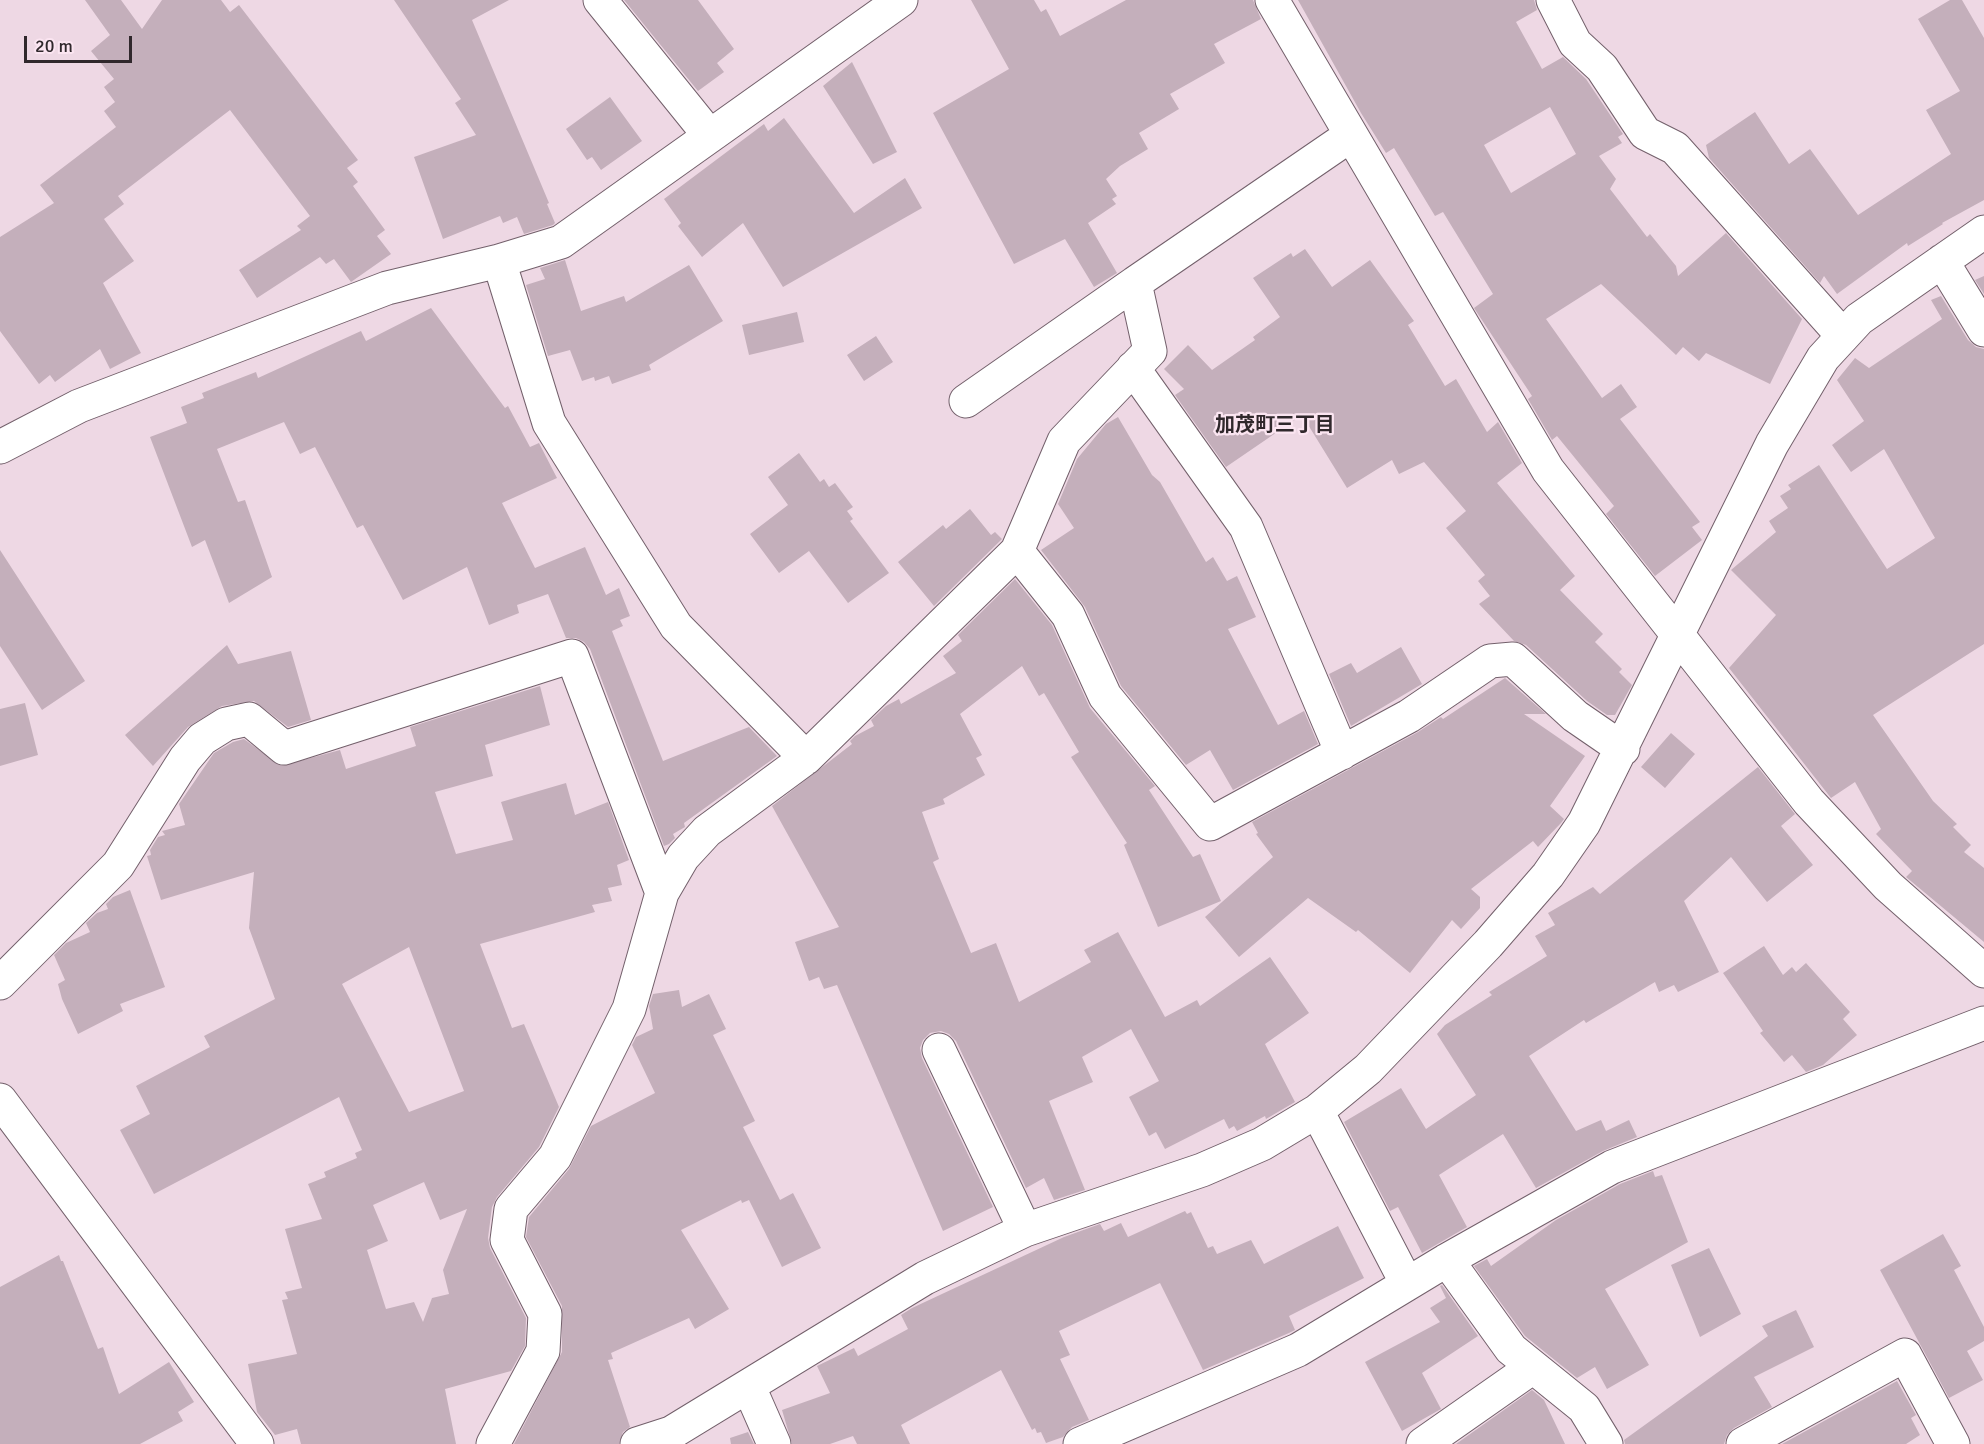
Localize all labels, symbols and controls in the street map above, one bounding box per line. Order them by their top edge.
scale bar [27,24,135,62]
text: 20 m [35,35,73,57]
district label: 加茂町三丁目 [1215,414,1335,438]

